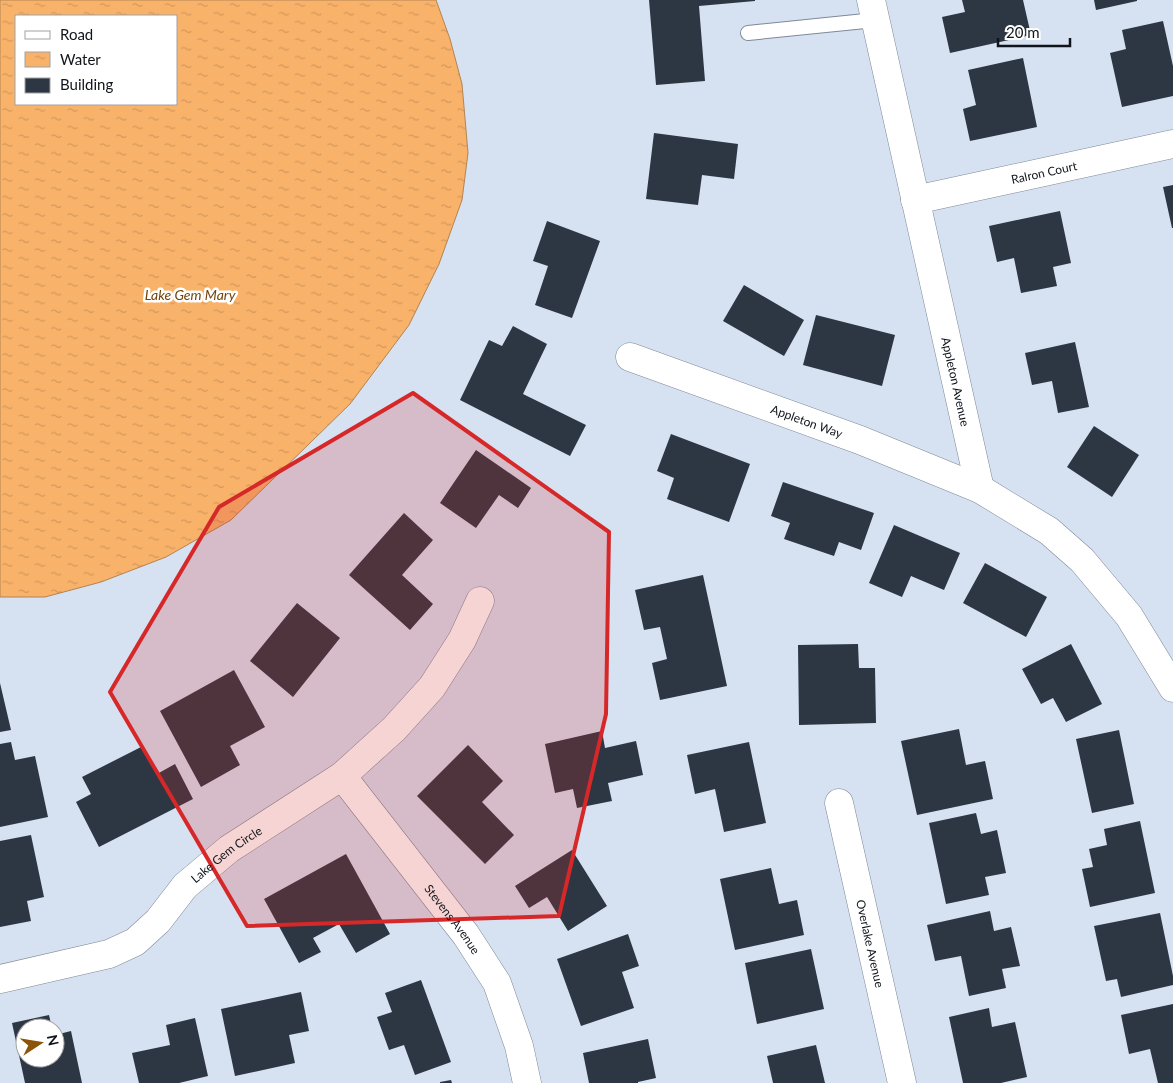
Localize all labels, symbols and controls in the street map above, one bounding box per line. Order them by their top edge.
legend [15,15,178,105]
scale bar [998,15,1070,47]
text: 20 m [1006,23,1040,41]
text: Road [60,25,93,43]
text: Water [60,50,101,68]
text: Building [60,75,113,93]
street label: Ralron Court [1010,157,1079,186]
water label: Lake Gem Mary [145,286,236,303]
street label: Appleton Avenue [939,336,973,428]
street label: Appleton Way [769,401,846,441]
street label: Lake Gem Circle [187,822,264,886]
street label: Stevens Avenue [422,881,484,957]
street label: Overlake Avenue [853,898,888,989]
north arrow [15,1018,65,1068]
text: N [44,1033,63,1047]

